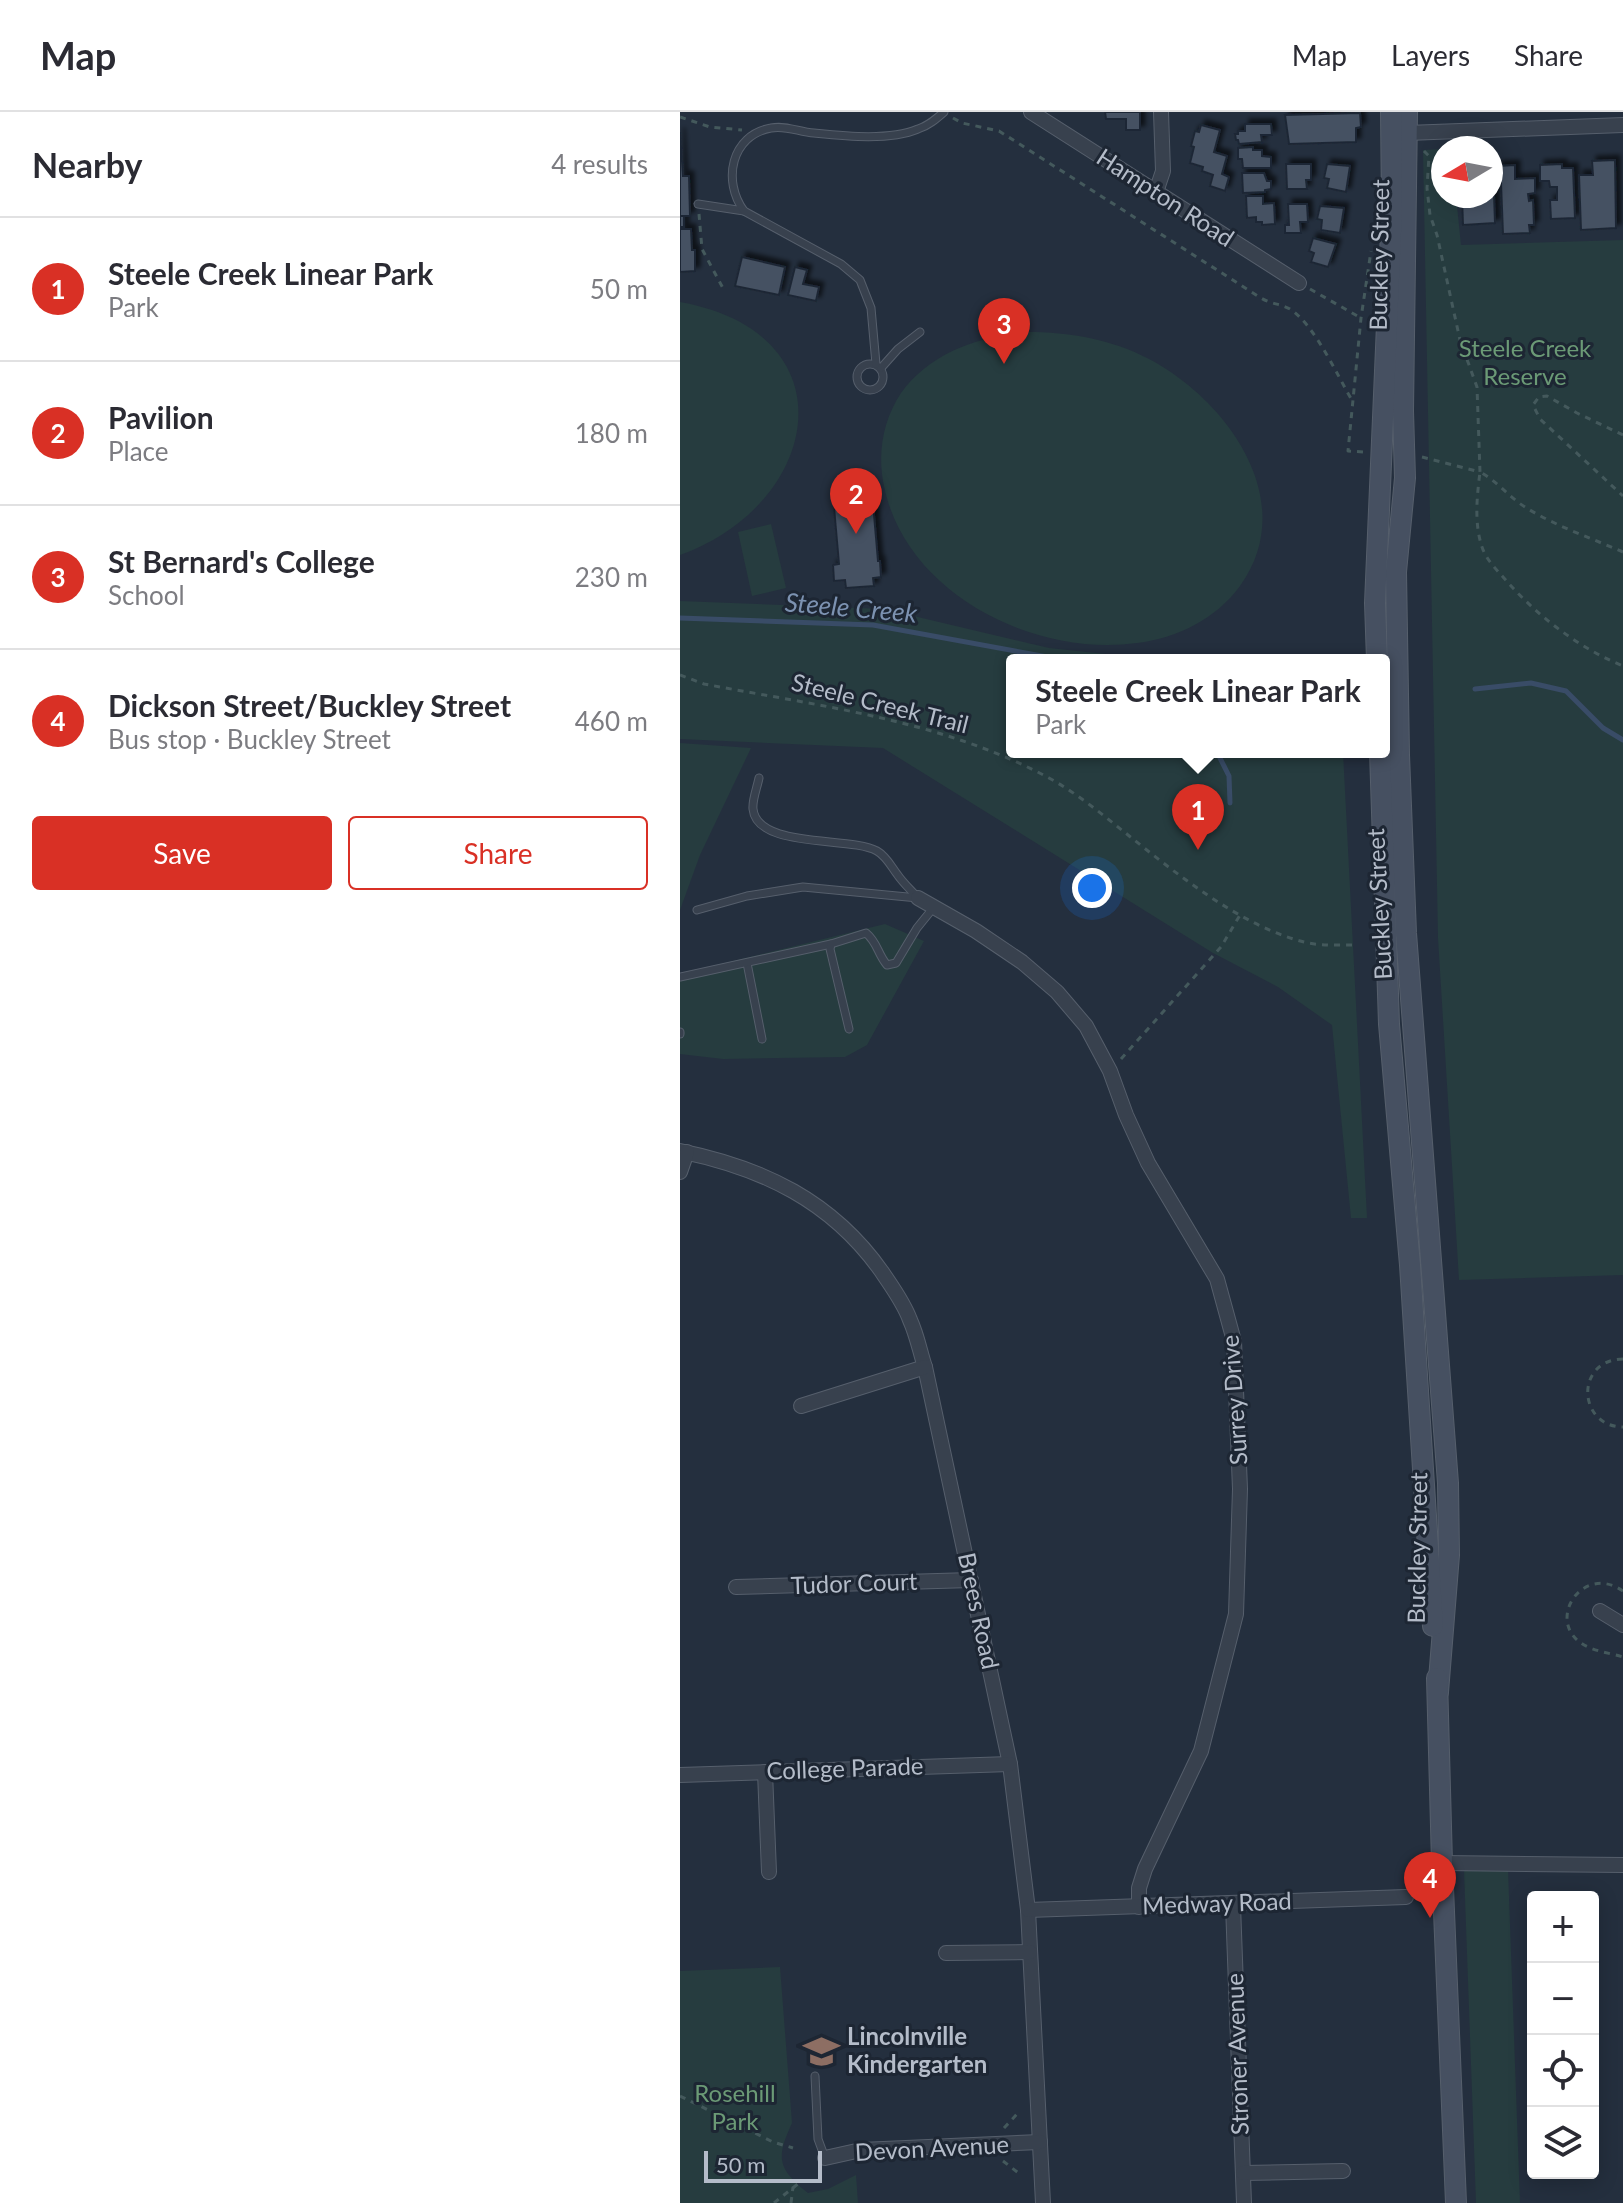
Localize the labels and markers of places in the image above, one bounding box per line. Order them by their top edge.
pin: 3 [978,298,1030,364]
pin: 2 [830,468,882,534]
pin: 1 [1172,784,1224,850]
pin: 4 [1404,1852,1456,1918]
place label: Lincolnville Kindergarten [847,2021,987,2078]
school or university icon: Lincolnville Kindergarten [802,2032,840,2070]

